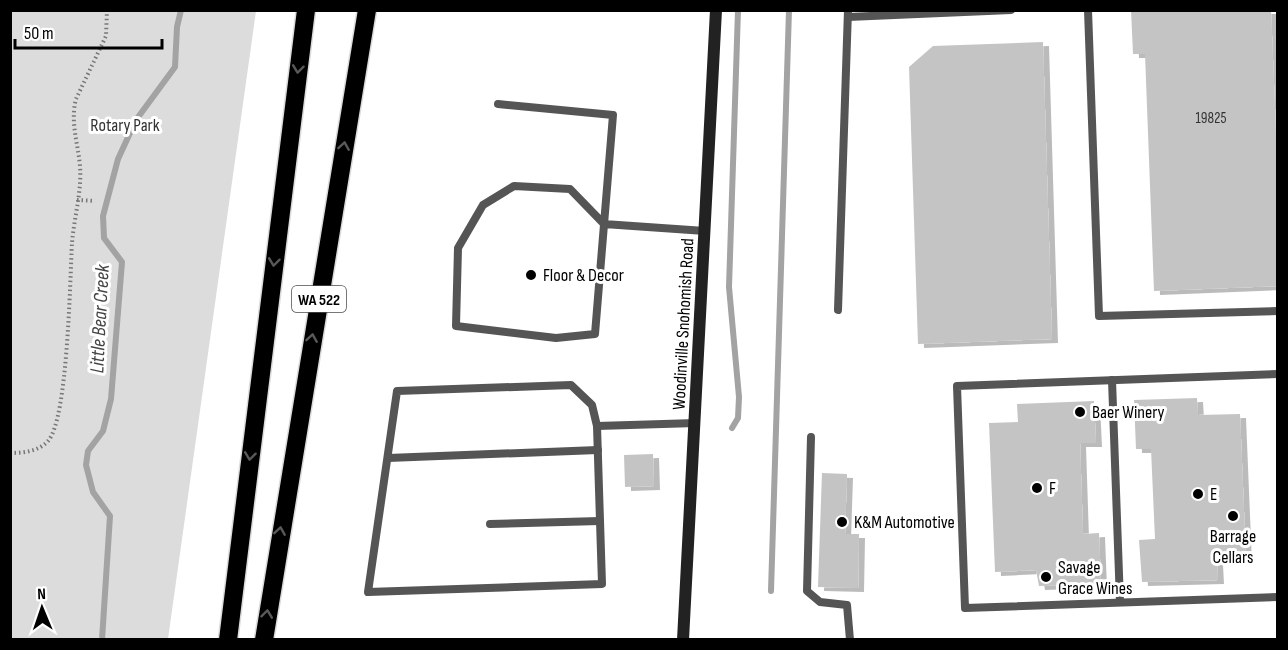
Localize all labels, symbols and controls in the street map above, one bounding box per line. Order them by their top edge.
scale bar [15,12,162,50]
text: 50 m [24,23,54,44]
one-way arrow [292,64,305,73]
house number: 19825 [1196,109,1226,128]
park label: Rotary Park [90,115,160,136]
one-way arrow [337,141,350,151]
street label: Woodinville Snohomish Road [669,238,698,410]
one-way arrow [269,257,281,267]
water label: Little Bear Creek [85,264,115,374]
place label: Floor & Decor [543,265,624,286]
marker: Floor & Decor [524,268,538,282]
road number: WA 522 [292,286,346,312]
one-way arrow [305,334,318,344]
place label: Baer Winery [1092,402,1165,423]
marker: Baer Winery [1073,405,1087,419]
one-way arrow [245,451,257,460]
place label: F [1049,478,1056,499]
marker: F [1030,481,1044,495]
place label: E [1210,484,1217,505]
marker: E [1191,487,1205,501]
marker: Barrage Cellars [1226,509,1240,523]
place label: K&M Automotive [854,512,955,533]
marker: K&M Automotive [835,515,849,529]
one-way arrow [273,526,286,536]
place label: Barrage Cellars [1210,526,1256,568]
place label: Savage Grace Wines [1058,557,1133,599]
marker: Savage Grace Wines [1039,570,1053,584]
north arrow [12,578,72,638]
text: N [37,585,46,604]
one-way arrow [260,609,273,619]

